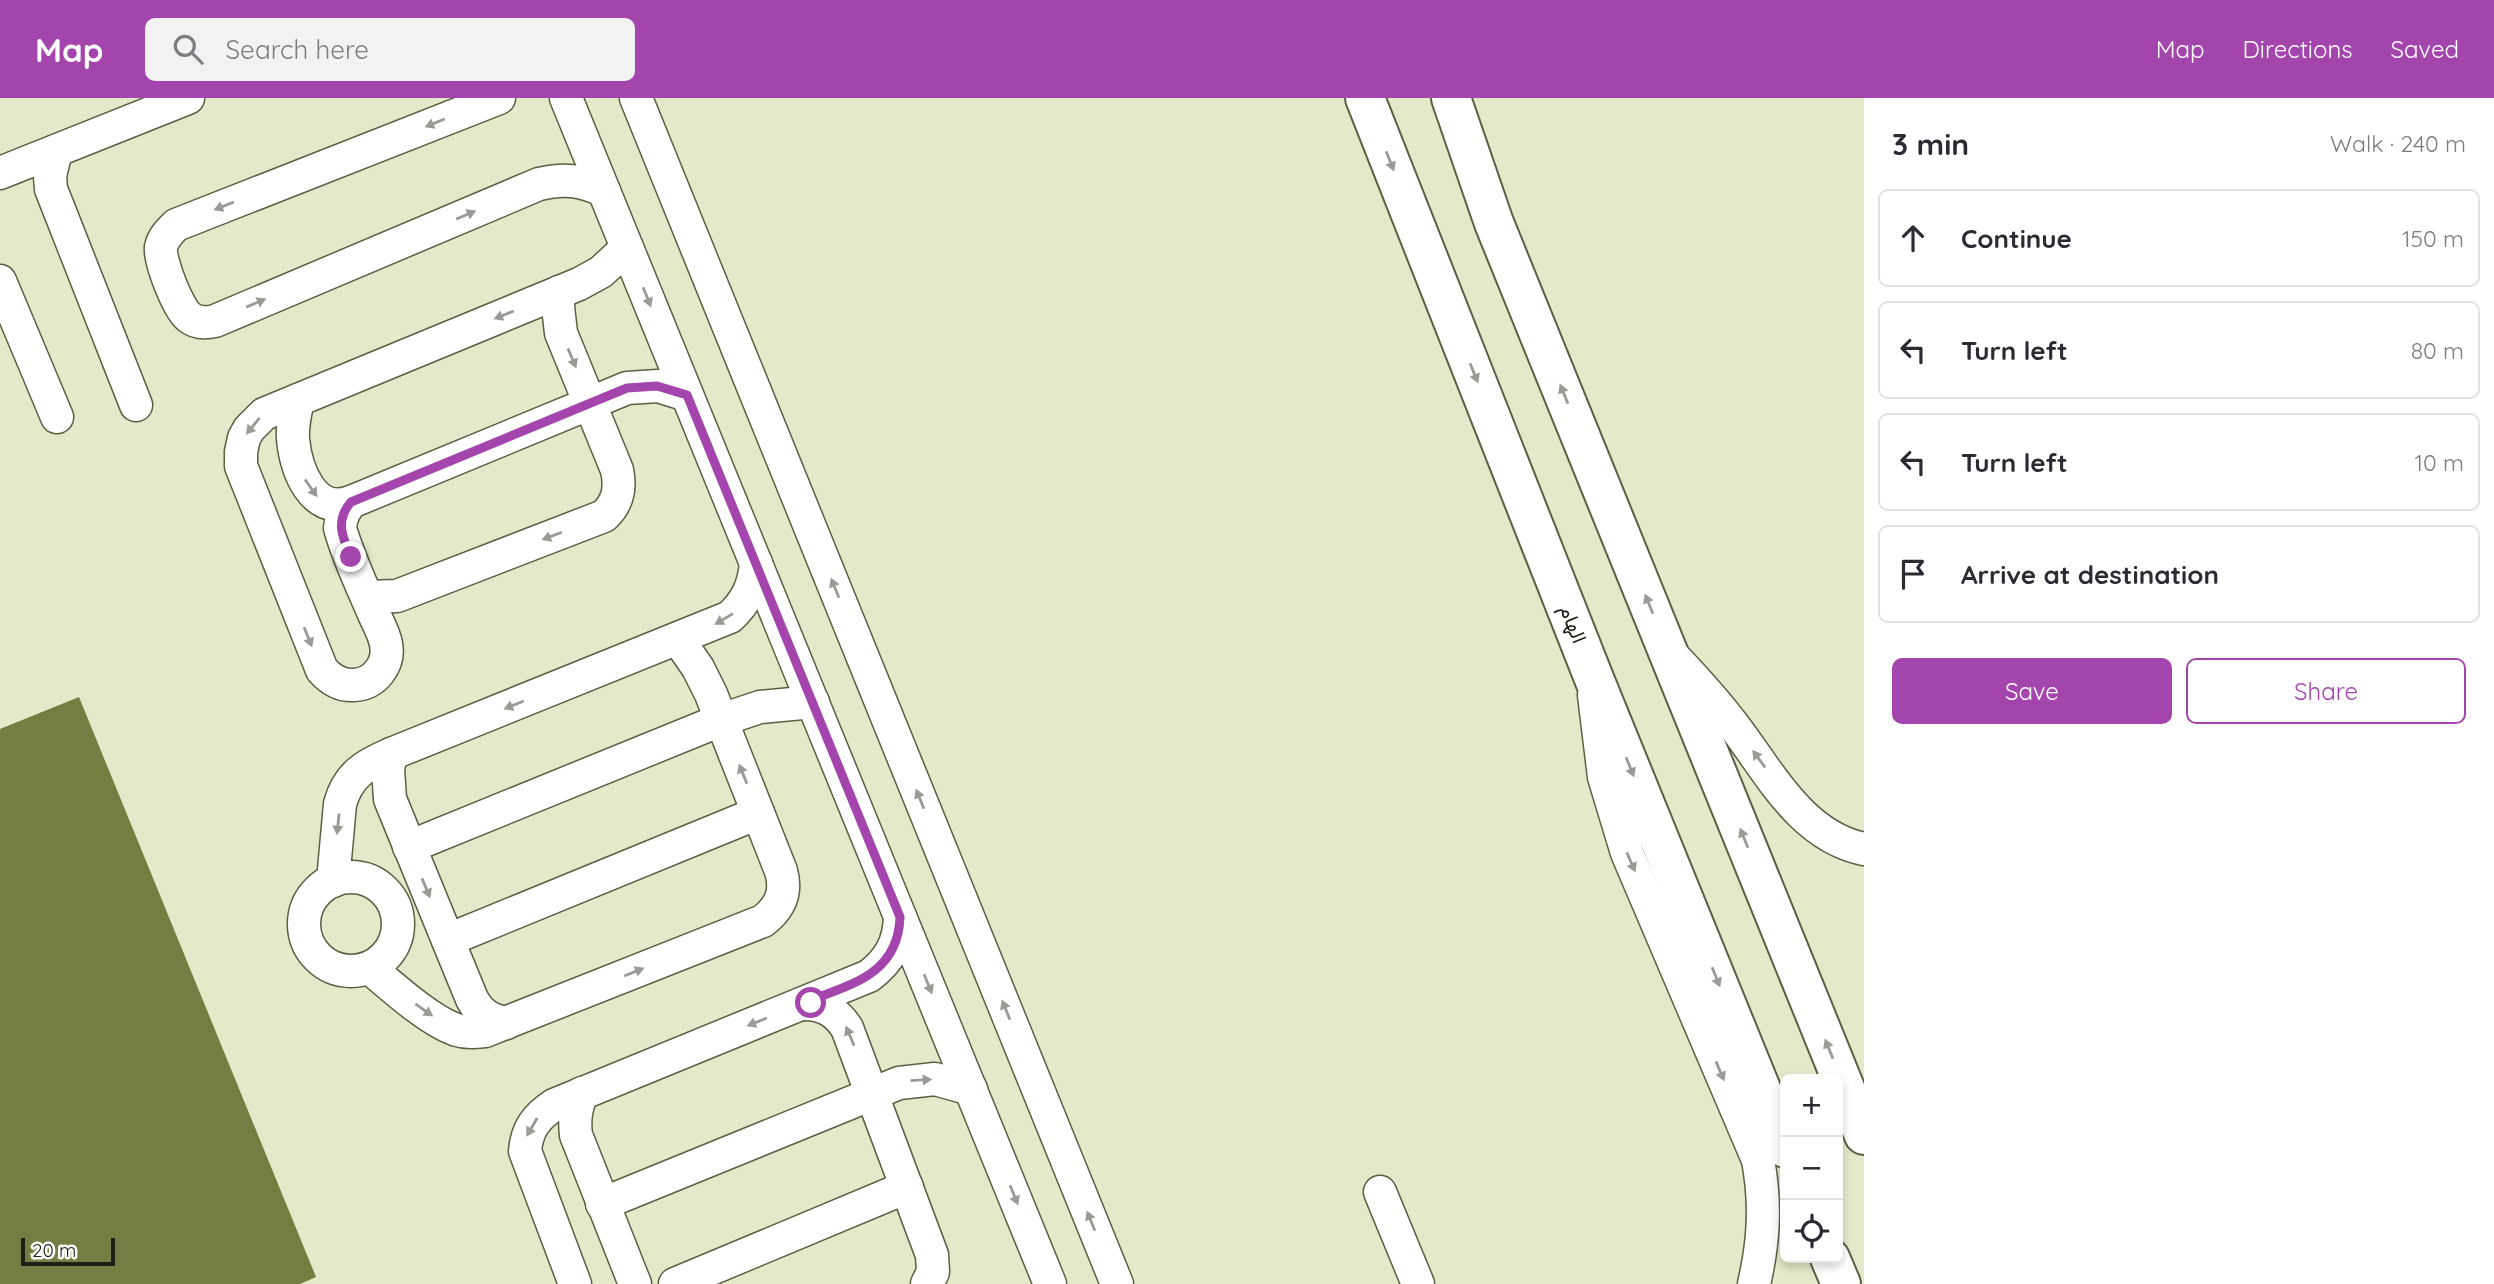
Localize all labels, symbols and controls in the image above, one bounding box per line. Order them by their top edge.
search box [145,18,635,81]
text: Map [35,29,103,70]
icon: search [169,30,207,68]
text: Search here [225,33,369,66]
text: Map [2156,34,2205,64]
text: Directions [2243,34,2353,64]
text: Saved [2391,34,2459,64]
one-way arrow [425,118,446,129]
text: 3 min [1892,125,1969,163]
text: Walk · 240 m [2330,129,2466,158]
one-way arrow [1385,151,1396,172]
one-way arrow [213,201,234,212]
one-way arrow [455,209,476,220]
icon: ahead [1894,219,1932,257]
text: Continue [1961,222,2072,255]
text: 150 m [2402,224,2464,253]
one-way arrow [642,287,653,308]
one-way arrow [246,298,267,309]
one-way arrow [494,310,515,321]
icon: left [1894,331,1932,369]
text: Turn left [1961,334,2068,367]
text: 80 m [2411,336,2464,365]
one-way arrow [566,348,577,369]
one-way arrow [1468,363,1479,384]
one-way arrow [1558,383,1569,404]
one-way arrow [246,417,261,435]
icon: left [1894,443,1932,481]
text: Turn left [1961,446,2068,479]
text: 10 m [2415,448,2464,477]
one-way arrow [304,479,318,497]
one-way arrow [542,531,563,542]
route end [335,541,366,572]
icon: arrive [1894,555,1932,593]
text: Arrive at destination [1961,558,2219,591]
one-way arrow [829,578,840,599]
one-way arrow [1644,594,1655,615]
street label: الهام [1553,601,1593,647]
one-way arrow [714,612,733,625]
one-way arrow [303,627,314,648]
button: Save [1892,658,2172,724]
button: Share [2186,658,2466,724]
one-way arrow [503,699,524,710]
one-way arrow [1753,750,1767,768]
one-way arrow [1625,756,1636,777]
one-way arrow [737,763,748,784]
one-way arrow [915,788,926,809]
one-way arrow [333,813,344,835]
one-way arrow [1738,828,1750,848]
one-way arrow [1625,852,1637,872]
one-way arrow [420,878,431,899]
one-way arrow [624,966,644,978]
one-way arrow [1711,967,1722,988]
one-way arrow [922,974,933,995]
route start [795,987,826,1018]
one-way arrow [1000,999,1011,1020]
one-way arrow [415,1003,433,1017]
one-way arrow [747,1016,768,1027]
one-way arrow [844,1025,855,1046]
one-way arrow [1824,1038,1835,1059]
one-way arrow [1715,1061,1726,1082]
one-way arrow [910,1074,932,1085]
map controls [1780,1074,1843,1263]
button: + [1780,1074,1843,1137]
one-way arrow [526,1118,538,1137]
button: − [1780,1137,1843,1200]
one-way arrow [1008,1185,1019,1206]
button: locate [1780,1200,1843,1263]
one-way arrow [1086,1210,1097,1231]
scale bar [21,1235,116,1267]
text: 20 m [32,1238,76,1262]

